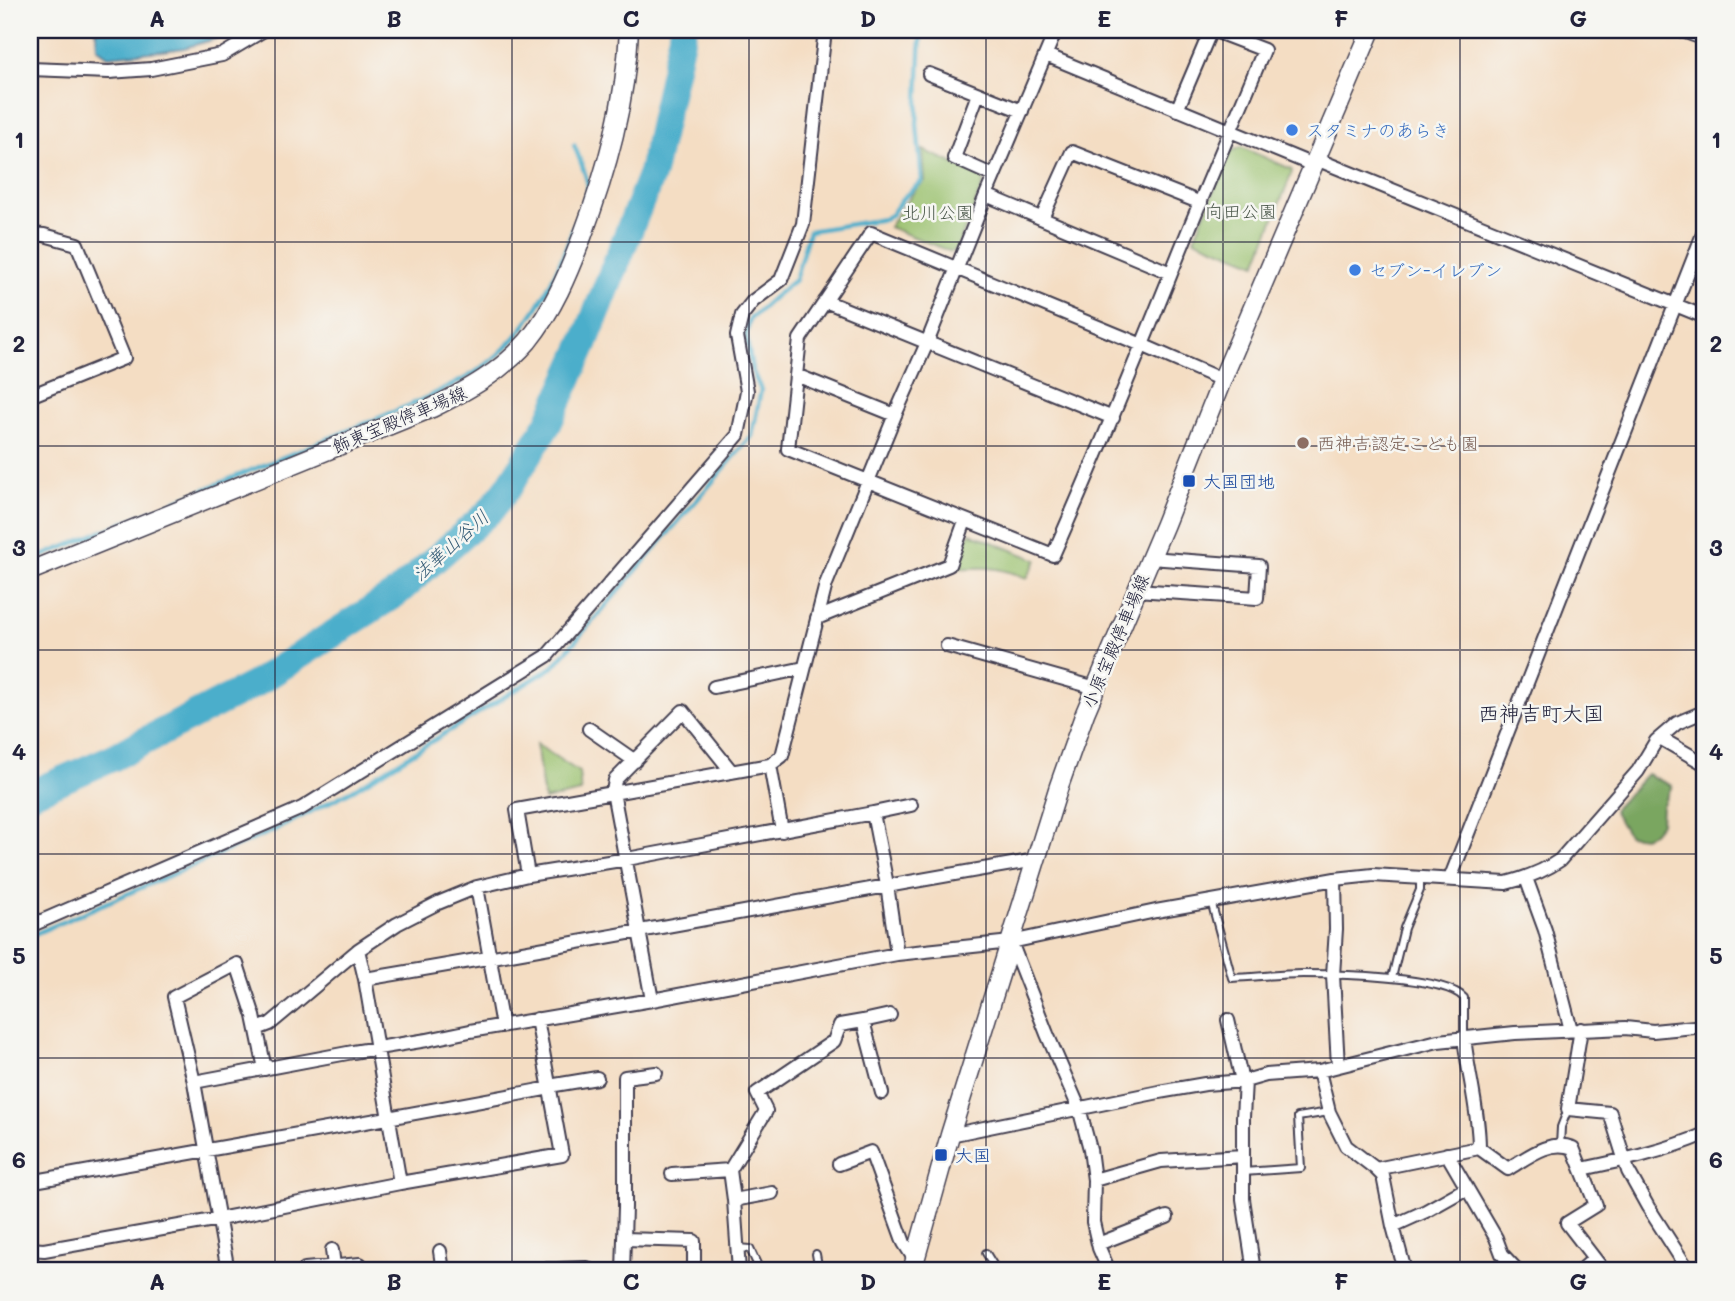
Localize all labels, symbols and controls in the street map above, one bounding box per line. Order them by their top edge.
text: A [149,3,165,33]
text: B [386,3,402,33]
text: C [622,3,640,33]
text: D [860,3,876,33]
text: E [1097,3,1111,33]
text: F [1334,3,1348,33]
text: G [1569,3,1587,33]
place label: スタミナのあらき [1306,118,1450,142]
marker: スタミナのあらき [1284,122,1300,138]
text: 1 [14,124,24,154]
text: 1 [1711,124,1721,154]
park label: 向田公園 [1205,199,1277,223]
park label: 北川公園 [902,200,974,224]
place label: セブン-イレブン [1369,258,1503,282]
marker: セブン-イレブン [1347,262,1363,278]
text: 2 [13,328,25,358]
text: 2 [1710,328,1722,358]
street label: 飾東宝殿停車場線 [328,380,470,458]
place label: 西神吉認定こども園 [1317,431,1479,455]
marker: 西神吉認定こども園 [1295,435,1311,451]
place label: 大国団地 [1203,469,1275,493]
marker: 大国団地 [1181,473,1197,489]
water label: 法華山谷川 [406,504,494,586]
text: 3 [12,532,26,562]
text: 3 [1709,532,1723,562]
street label: 小原宝殿停車場線 [1076,570,1154,712]
district label: 西神吉町大国 [1478,699,1604,726]
text: 4 [12,736,26,766]
text: 4 [1709,736,1723,766]
text: 5 [12,940,26,970]
text: 5 [1709,940,1723,970]
place label: 大国 [955,1143,991,1167]
text: 6 [12,1144,26,1174]
text: 6 [1709,1144,1723,1174]
marker: 大国 [933,1147,949,1163]
text: A [149,1266,165,1296]
text: B [386,1266,402,1296]
text: C [622,1266,640,1296]
text: D [860,1266,876,1296]
text: E [1097,1266,1111,1296]
text: F [1334,1266,1348,1296]
text: G [1569,1266,1587,1296]

